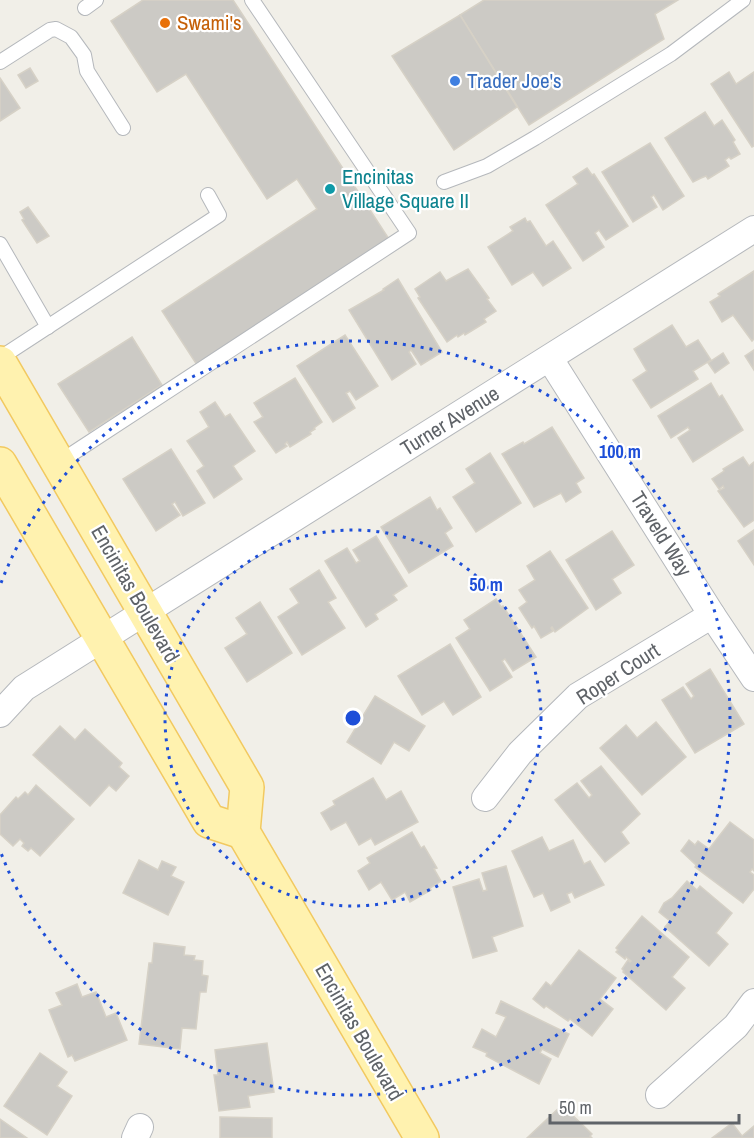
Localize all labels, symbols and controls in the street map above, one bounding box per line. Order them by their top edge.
place label: Swami's [177,8,242,37]
marker: Swami's [158,16,172,30]
place label: Trader Joe's [467,66,562,95]
marker: Trader Joe's [448,74,462,88]
place label: Encinitas Village Square II [342,162,469,215]
marker: Encinitas Village Square II [323,182,337,196]
street label: Turner Avenue [395,379,505,462]
text: 100 m [599,439,641,464]
street label: Traveld Way [624,486,699,582]
street label: Encinitas Boulevard [84,520,187,668]
text: 50 m [469,572,503,597]
street label: Roper Court [570,636,665,711]
centre of rings [343,708,363,728]
street label: Encinitas Boulevard [308,958,411,1106]
scale bar [550,1087,739,1125]
text: 50 m [559,1095,592,1120]

